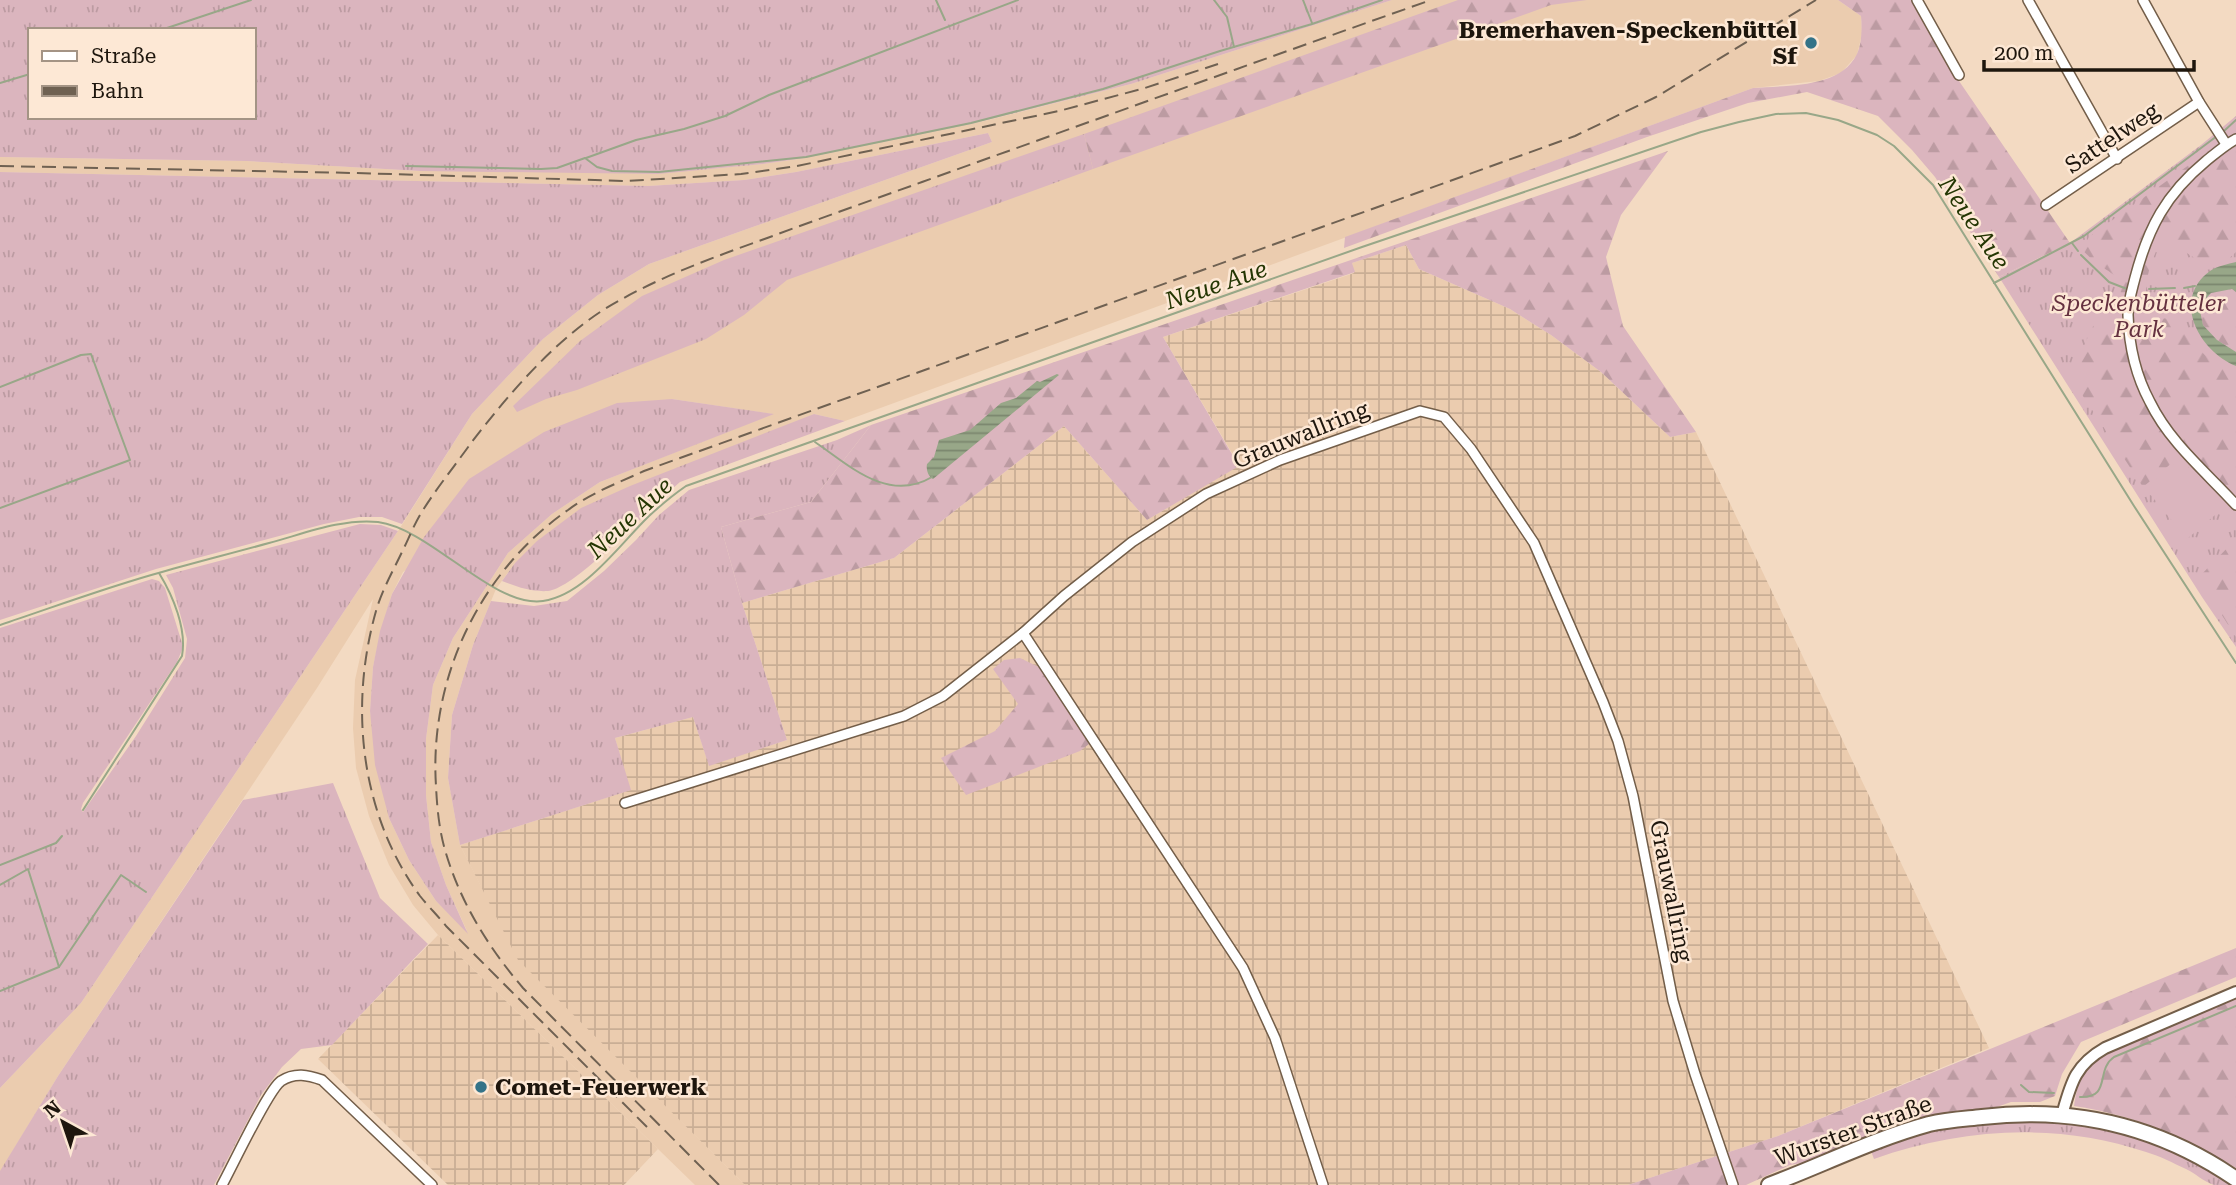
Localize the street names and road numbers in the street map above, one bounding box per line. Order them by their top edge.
street label: Sattelweg [2060,97,2164,179]
street label: Grauwallring [1229,396,1373,474]
street label: Grauwallring [1644,818,1698,964]
street label: Wurster Straße [1771,1090,1935,1172]

